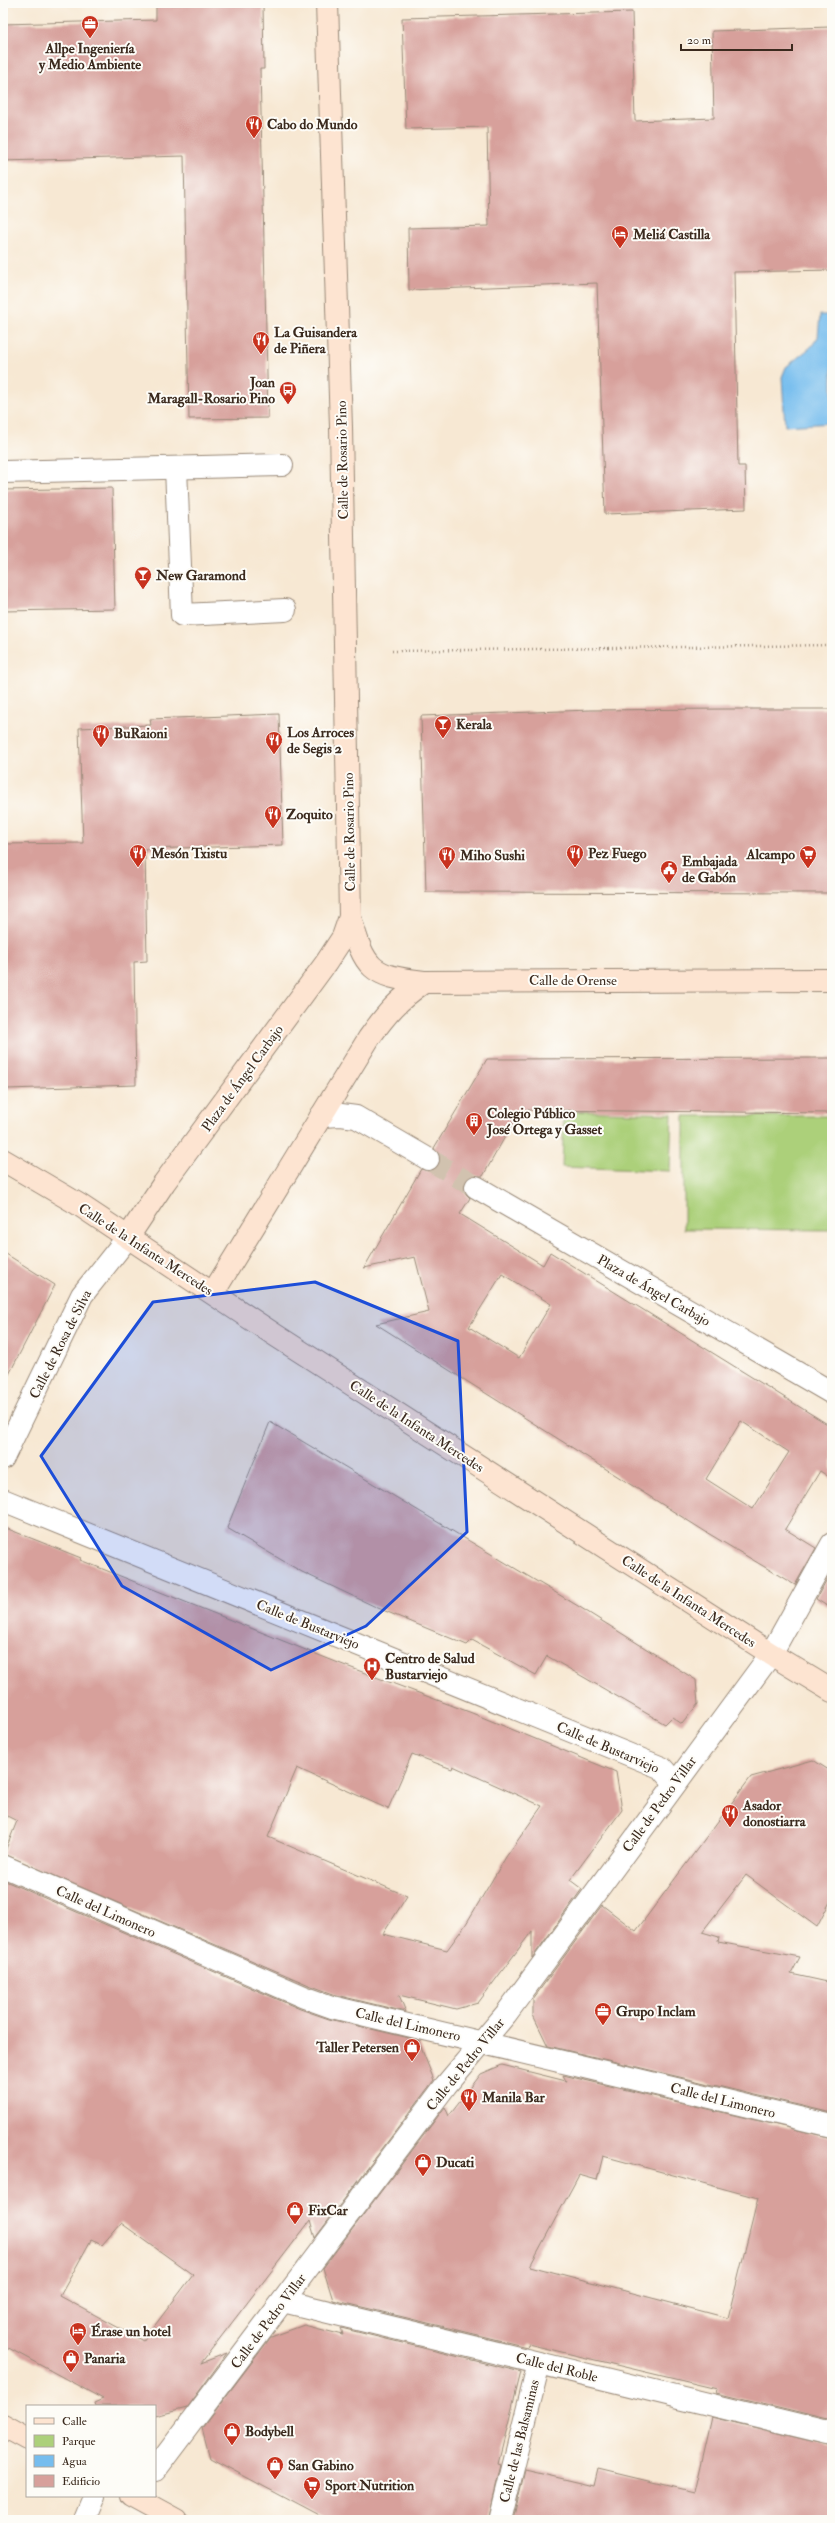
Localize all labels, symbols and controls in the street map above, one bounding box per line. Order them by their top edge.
office icon: Allpe Ingeniería y Medio Ambiente [80,14,100,39]
scale bar [681,26,792,52]
text: 20 m [687,33,712,48]
place label: Allpe Ingeniería y Medio Ambiente [38,40,141,74]
restaurant icon: Cabo do Mundo [244,114,264,139]
place label: Cabo do Mundo [267,116,358,133]
hotel icon: Meliá Castilla [610,224,630,249]
place label: Meliá Castilla [632,226,711,243]
place label: La Guisandera de Piñera [274,324,358,357]
restaurant icon: La Guisandera de Piñera [251,330,271,355]
place label: Joan Maragall-Rosario Pino [147,374,276,408]
bus stop icon: Joan Maragall-Rosario Pino [278,380,298,405]
street label: Calle de Rosario Pino [333,400,352,520]
bar icon: New Garamond [133,565,153,590]
place label: New Garamond [155,567,246,584]
bar icon: Kerala [433,714,453,739]
place label: Kerala [456,716,493,733]
restaurant icon: BuRaioni [91,723,111,748]
place label: Los Arroces de Segis 2 [287,724,354,758]
place label: BuRaioni [114,725,168,742]
restaurant icon: Los Arroces de Segis 2 [264,730,284,755]
street label: Calle de Rosario Pino [340,772,359,892]
restaurant icon: Zoquito [263,804,283,829]
place label: Zoquito [286,806,333,824]
restaurant icon: Mesón Txistu [128,843,148,868]
restaurant icon: Pez Fuego [565,843,585,868]
supermarket icon: Alcampo [798,844,818,869]
place label: Mesón Txistu [150,845,228,862]
restaurant icon: Miho Sushi [437,845,457,870]
place label: Pez Fuego [588,845,647,863]
place label: Alcampo [746,846,795,864]
place label: Miho Sushi [459,847,525,864]
place label: Embajada de Gabón [682,853,738,886]
public building icon: Embajada de Gabón [659,859,679,884]
street label: Calle de Orense [529,972,617,989]
street label: Plaza de Ángel Carbajo [198,1021,287,1135]
place label: Colegio Público José Ortega y Gasset [486,1105,602,1139]
building icon: Colegio Público José Ortega y Gasset [464,1111,484,1136]
street label: Calle de la Infanta Mercedes [75,1200,216,1299]
street label: Plaza de Ángel Carbajo [594,1251,714,1330]
street label: Calle de Rosa de Silva [26,1287,95,1402]
street label: Calle de la Infanta Mercedes [346,1377,487,1476]
street label: Calle de la Infanta Mercedes [618,1552,759,1651]
street label: Calle de Bustarviejo [254,1596,362,1653]
place label: Centro de Salud Bustarviejo [385,1650,475,1683]
hospital icon: Centro de Salud Bustarviejo [362,1656,382,1681]
street label: Calle de Bustarviejo [554,1718,662,1777]
street label: Calle de Pedro Villar [619,1752,700,1856]
place label: Asador donostiarra [742,1797,807,1830]
restaurant icon: Asador donostiarra [720,1803,740,1828]
street label: Calle del Limonero [53,1882,159,1941]
office icon: Grupo Inclam [593,2001,613,2026]
place label: Grupo Inclam [616,2003,696,2021]
street label: Calle del Limonero [354,2004,462,2045]
street label: Calle de Pedro Villar [423,2014,509,2114]
shop icon: Taller Petersen [402,2037,422,2062]
place label: Taller Petersen [315,2039,400,2056]
street label: Calle del Limonero [669,2079,777,2122]
restaurant icon: Manila Bar [459,2087,479,2112]
place label: Manila Bar [481,2089,545,2106]
shop icon: Ducati [413,2152,433,2177]
place label: Ducati [436,2154,475,2171]
shop icon: FixCar [285,2200,305,2225]
place label: FixCar [308,2202,349,2219]
street label: Calle de Pedro Villar [227,2270,310,2372]
hotel icon: Érase un hotel [68,2321,88,2346]
place label: Érase un hotel [91,2322,172,2340]
shop icon: Panaria [61,2348,81,2373]
street label: Calle del Roble [514,2349,600,2386]
place label: Panaria [84,2350,127,2367]
street label: Calle de las Balsaminas [496,2378,543,2504]
legend [26,2405,156,2497]
text: Calle [62,2414,87,2429]
shop icon: Bodybell [222,2421,242,2446]
place label: Bodybell [245,2423,294,2441]
text: Parque [62,2434,96,2449]
text: Agua [61,2454,88,2469]
shop icon: San Gabino [265,2455,285,2480]
place label: San Gabino [288,2457,354,2474]
text: Edificio [62,2474,100,2489]
supermarket icon: Sport Nutrition [302,2475,322,2500]
place label: Sport Nutrition [325,2477,415,2495]

